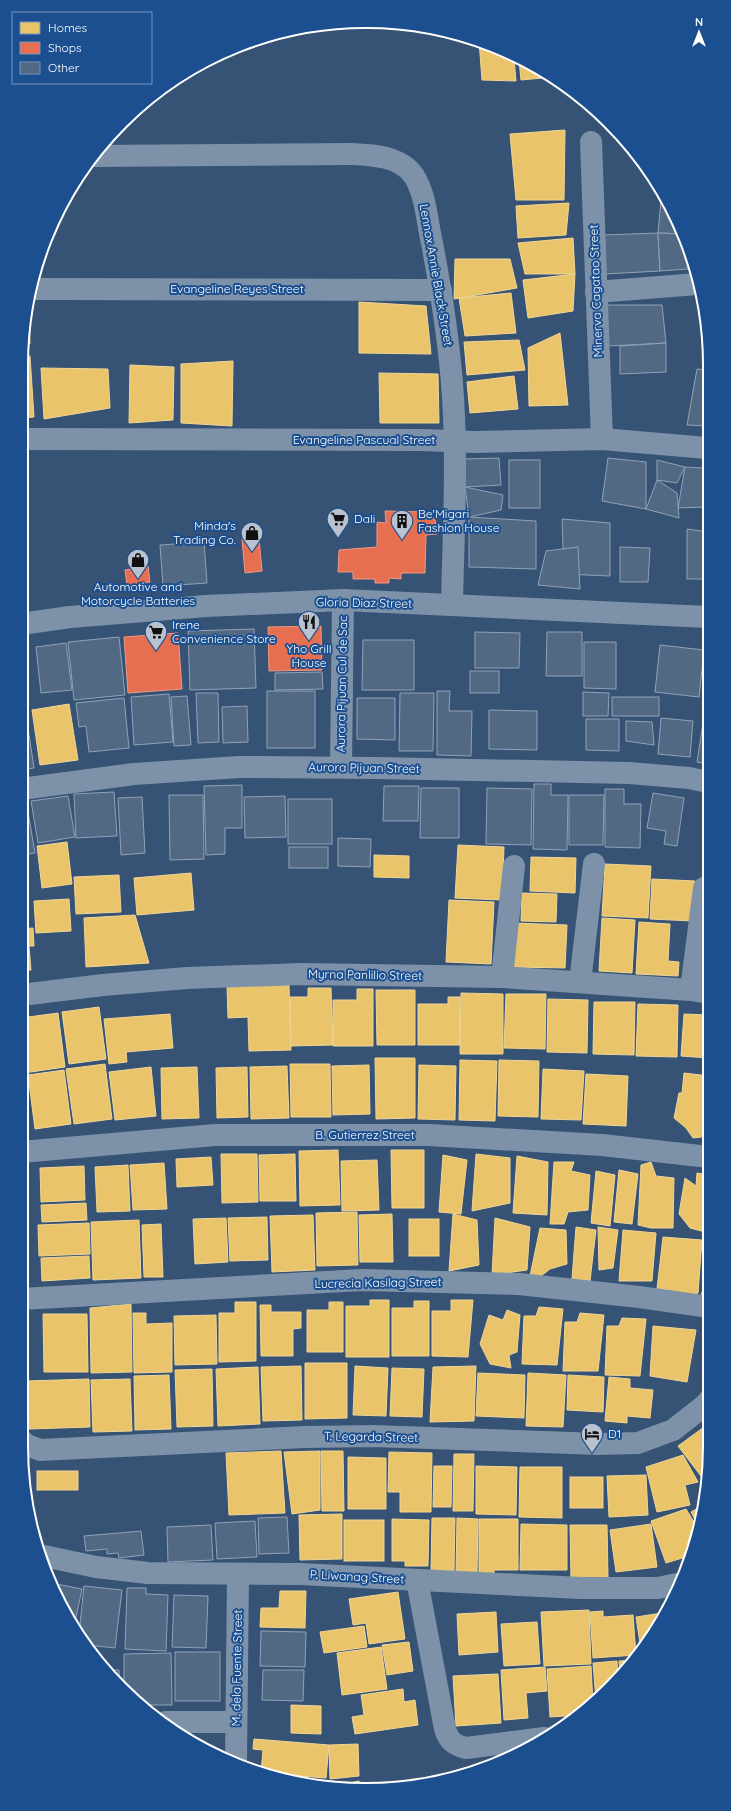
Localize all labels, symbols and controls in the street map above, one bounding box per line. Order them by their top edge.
legend [12,12,152,84]
north arrow [679,12,719,52]
text: N [695,15,703,29]
text: Homes [48,20,88,35]
text: Shops [48,40,82,55]
text: Other [48,60,80,75]
street label: Lennox Annie Black Street [417,203,456,347]
street label: Minerva Cagatao Street [586,224,605,358]
street label: Evangeline Reyes Street [170,281,304,296]
street label: Evangeline Pascual Street [293,432,435,447]
supermarket icon: Dali [325,506,351,539]
place label: Be'Migari Fashion House [418,506,500,535]
building icon: Be'Migari Fashion House [389,508,415,541]
place label: Dali [354,511,375,526]
place label: Minda's Trading Co. [173,518,236,547]
shop icon: Minda's Trading Co. [239,520,265,553]
shop icon: Automotive and Motorcycle Batteries [125,547,151,580]
place label: Automotive and Motorcycle Batteries [81,579,195,608]
street label: Gloria Diaz Street [316,594,412,611]
restaurant icon: Yho Grill House [296,609,322,642]
street label: Aurora Pijuan Cul de Sac [333,616,350,752]
place label: Irene Convenience Store [172,617,276,646]
supermarket icon: Irene Convenience Store [143,619,169,652]
place label: Yho Grill House [286,641,332,670]
street label: Aurora Pijuan Street [308,759,420,776]
street label: Myrna Panlilio Street [308,966,422,983]
street label: B. Gutierrez Street [315,1127,415,1142]
street label: Lucrecia Kasilag Street [314,1274,442,1291]
hotel icon: D1 [579,1421,605,1454]
place label: D1 [608,1426,621,1441]
street label: T. Legarda Street [324,1428,418,1445]
street label: P. Liwanag Street [309,1567,405,1586]
street label: M. dela Fuente Street [228,1609,245,1726]

